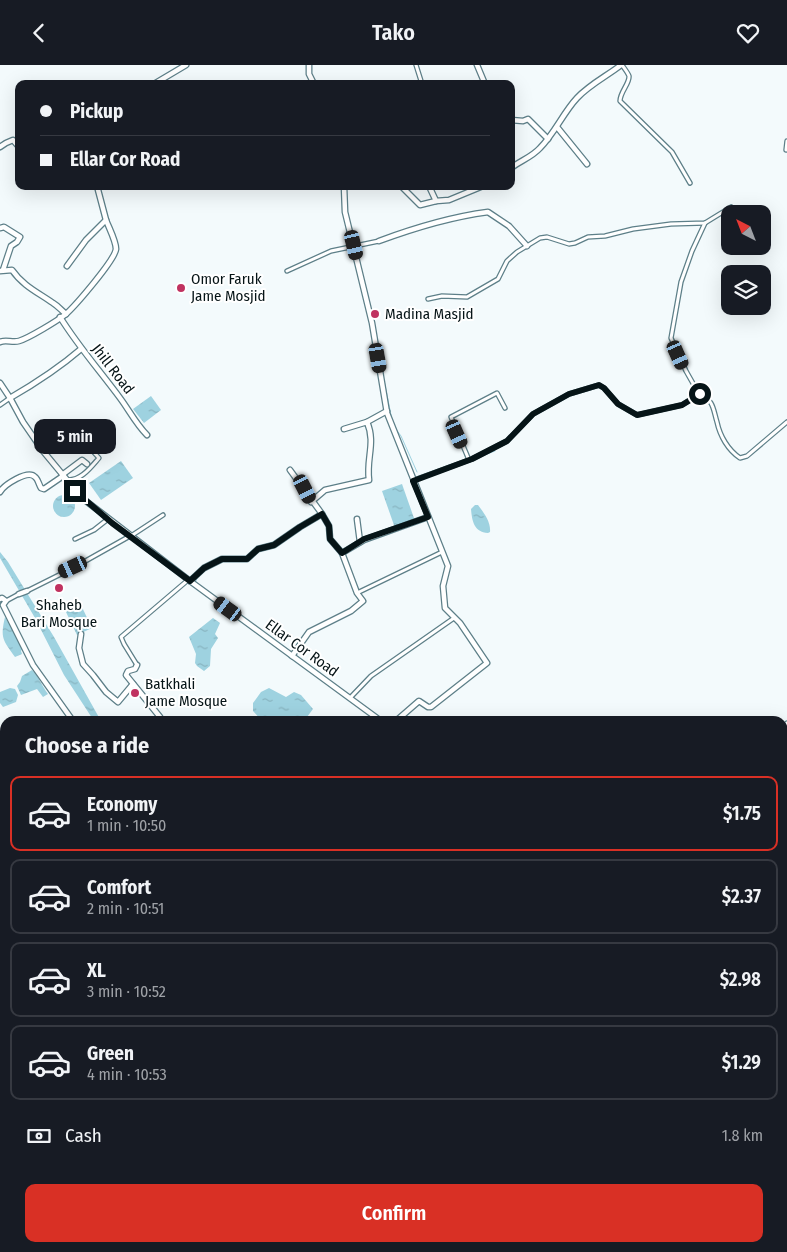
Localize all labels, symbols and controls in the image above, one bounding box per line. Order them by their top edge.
icon: back [25,19,53,47]
text: Tako [372,19,415,46]
icon: heart [734,19,762,47]
text: Pickup [70,100,123,123]
text: Ellar Cor Road [70,148,180,171]
north arrow [721,205,771,255]
map controls [721,205,771,315]
car [343,229,364,261]
button: layers [721,265,771,315]
place label: Omor Faruk Jame Mosjid [191,270,265,305]
marker: Omor Faruk Jame Mosjid [175,282,187,294]
place label: Madina Masjid [385,305,474,323]
marker: Madina Masjid [369,308,381,320]
car [665,338,690,372]
street label: Jhill Road [88,340,138,398]
car [368,342,387,374]
route start [689,383,711,405]
car [444,417,469,451]
callout: 5 min [34,419,116,453]
text: 5 min [57,427,93,446]
car [291,472,318,506]
route end [64,480,86,502]
car [56,554,89,580]
marker: Shaheb Bari Mosque [53,582,65,594]
car [211,594,244,624]
place label: Shaheb Bari Mosque [21,596,97,631]
street label: Ellar Cor Road [262,615,342,681]
place label: Batkhali Jame Mosque [145,675,227,710]
marker: Batkhali Jame Mosque [129,687,141,699]
text: Choose a ride [25,732,149,759]
icon: car [27,791,72,836]
text: Economy [87,793,157,816]
text: $1.75 [723,802,761,825]
text: 1 min · 10:50 [87,816,166,835]
icon: car [27,874,72,919]
text: Comfort [87,876,151,899]
text: $2.37 [722,885,761,908]
text: 2 min · 10:51 [87,899,164,918]
icon: car [27,957,72,1002]
text: XL [87,959,106,982]
text: $2.98 [720,968,761,991]
text: 3 min · 10:52 [87,982,166,1001]
icon: car [27,1040,72,1085]
text: Green [87,1042,134,1065]
text: $1.29 [722,1051,761,1074]
text: 4 min · 10:53 [87,1065,167,1084]
icon: cash [25,1122,53,1150]
text: Cash [65,1124,102,1147]
text: 1.8 km [722,1126,763,1145]
button: Confirm [25,1184,763,1242]

